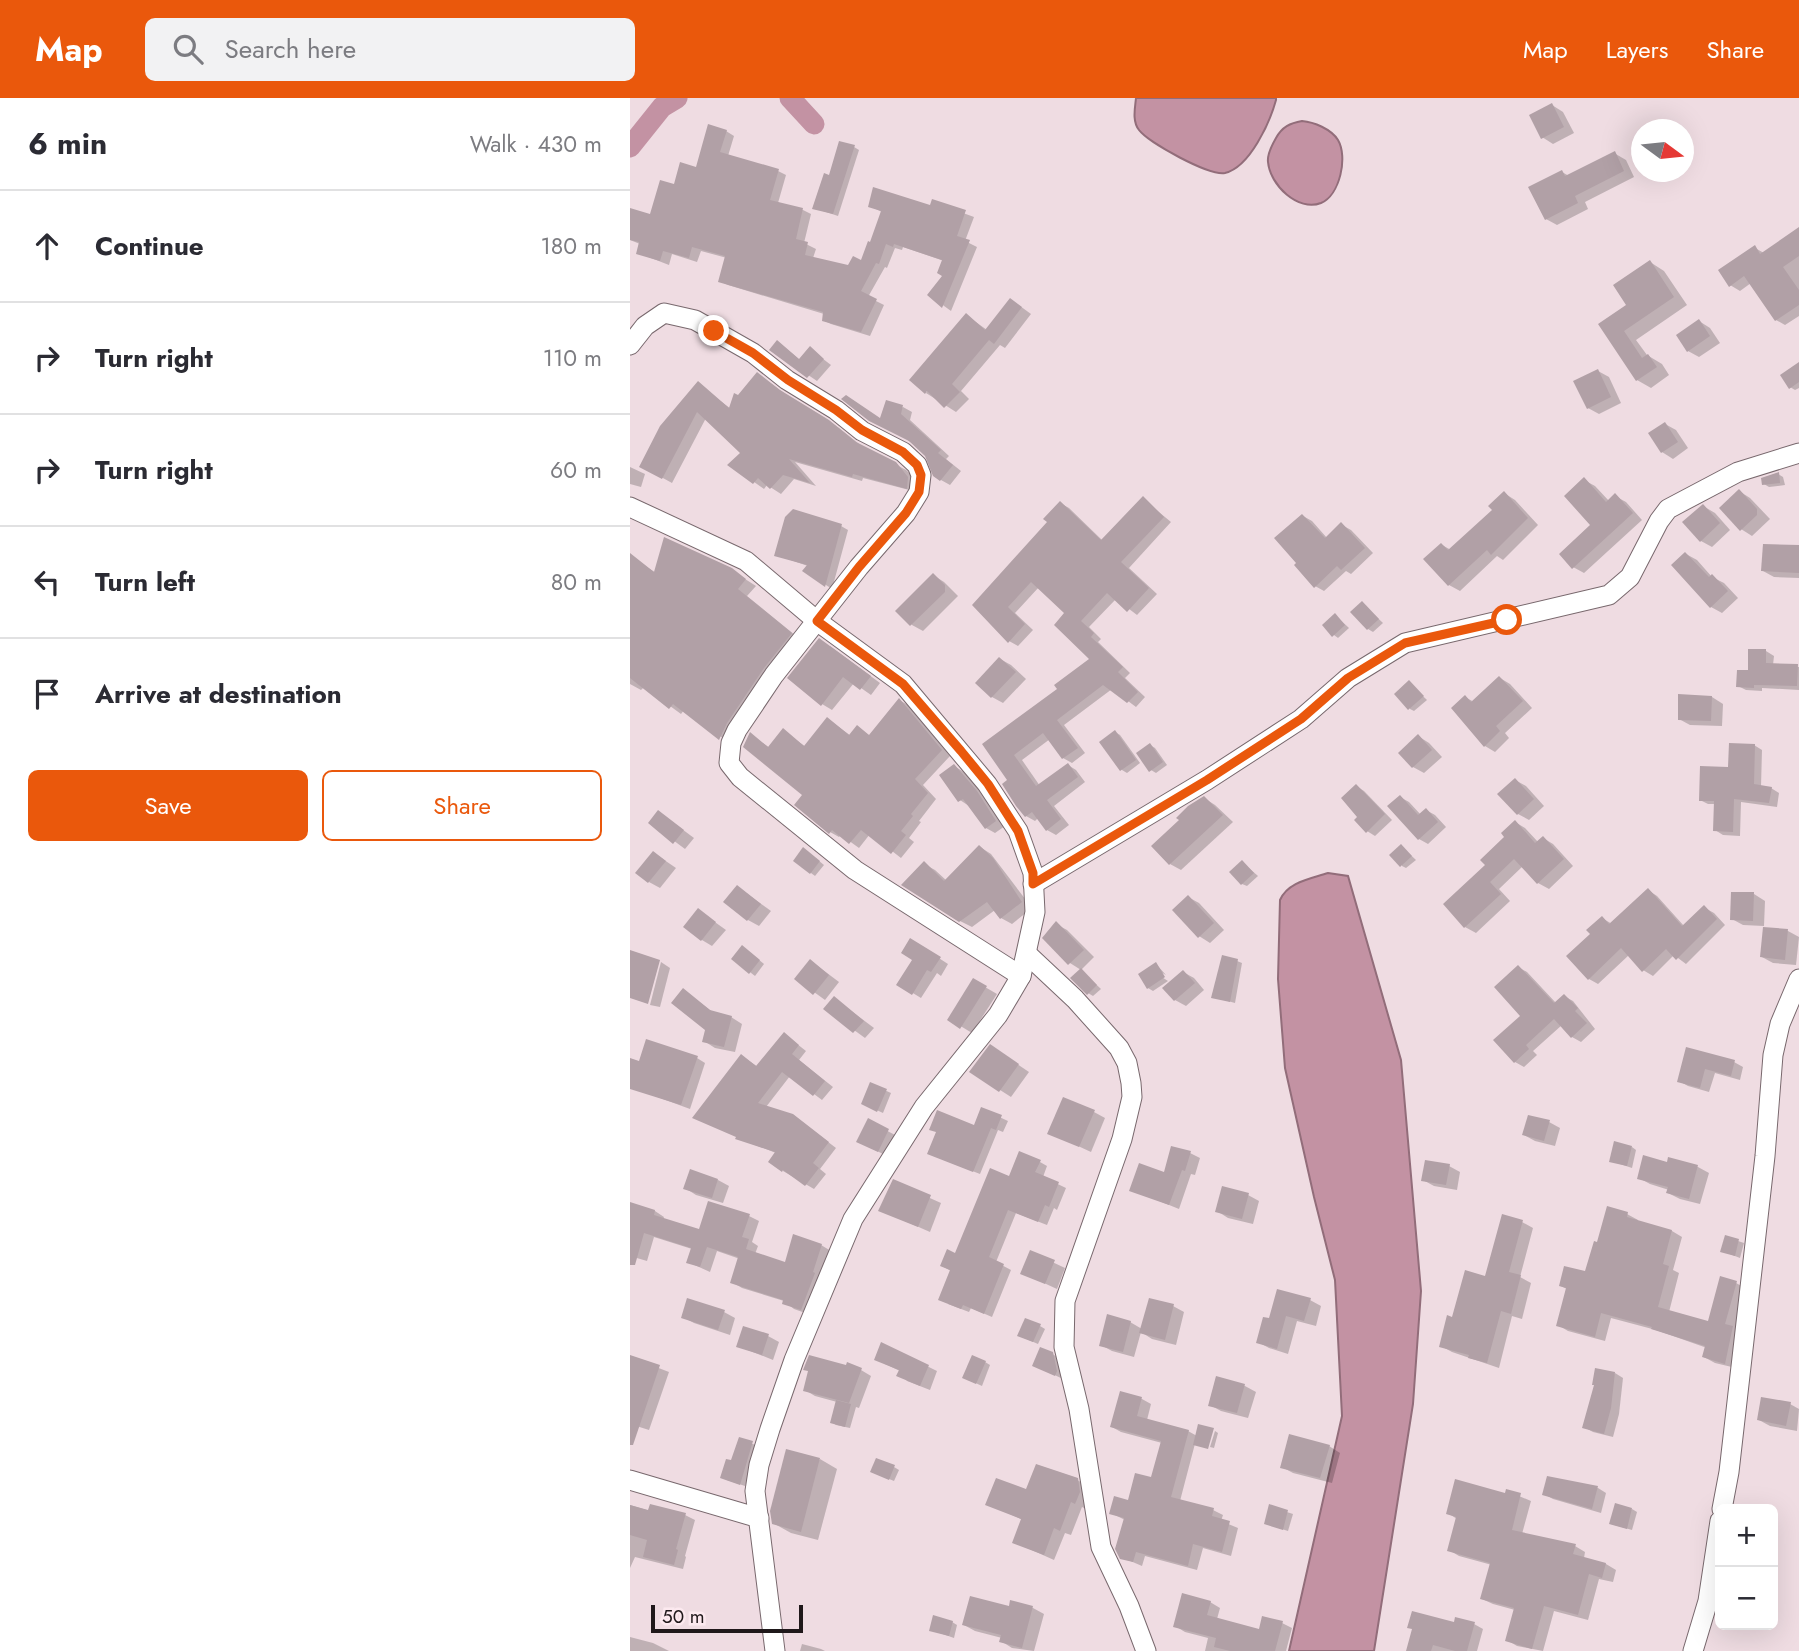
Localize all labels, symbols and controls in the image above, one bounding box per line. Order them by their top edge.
search box [145,18,635,81]
text: Map [35,26,103,73]
icon: search [169,30,207,68]
text: Search here [225,30,356,68]
text: Map [1523,32,1568,67]
text: Layers [1606,32,1668,67]
text: Share [1706,32,1764,67]
north arrow [1631,119,1694,182]
text: 6 min [28,122,107,165]
text: Walk · 430 m [470,127,602,161]
icon: ahead [28,227,66,265]
text: Continue [95,227,204,265]
text: 180 m [540,229,602,263]
route end [698,315,729,346]
icon: right [28,339,66,377]
text: Turn right [95,339,213,377]
text: 110 m [543,341,602,375]
icon: right [28,451,66,489]
text: Turn right [95,451,213,489]
text: 60 m [550,453,602,487]
icon: left [28,563,66,601]
text: Turn left [95,563,195,601]
text: 80 m [551,565,602,599]
route start [1491,604,1522,635]
icon: arrive [28,675,66,713]
text: Arrive at destination [95,675,342,713]
button: Save [28,770,308,841]
button: Share [322,770,602,841]
map controls [1715,1504,1778,1630]
button: + [1715,1504,1778,1567]
button: − [1715,1567,1778,1630]
scale bar [651,1602,803,1634]
text: 50 m [662,1603,705,1630]

